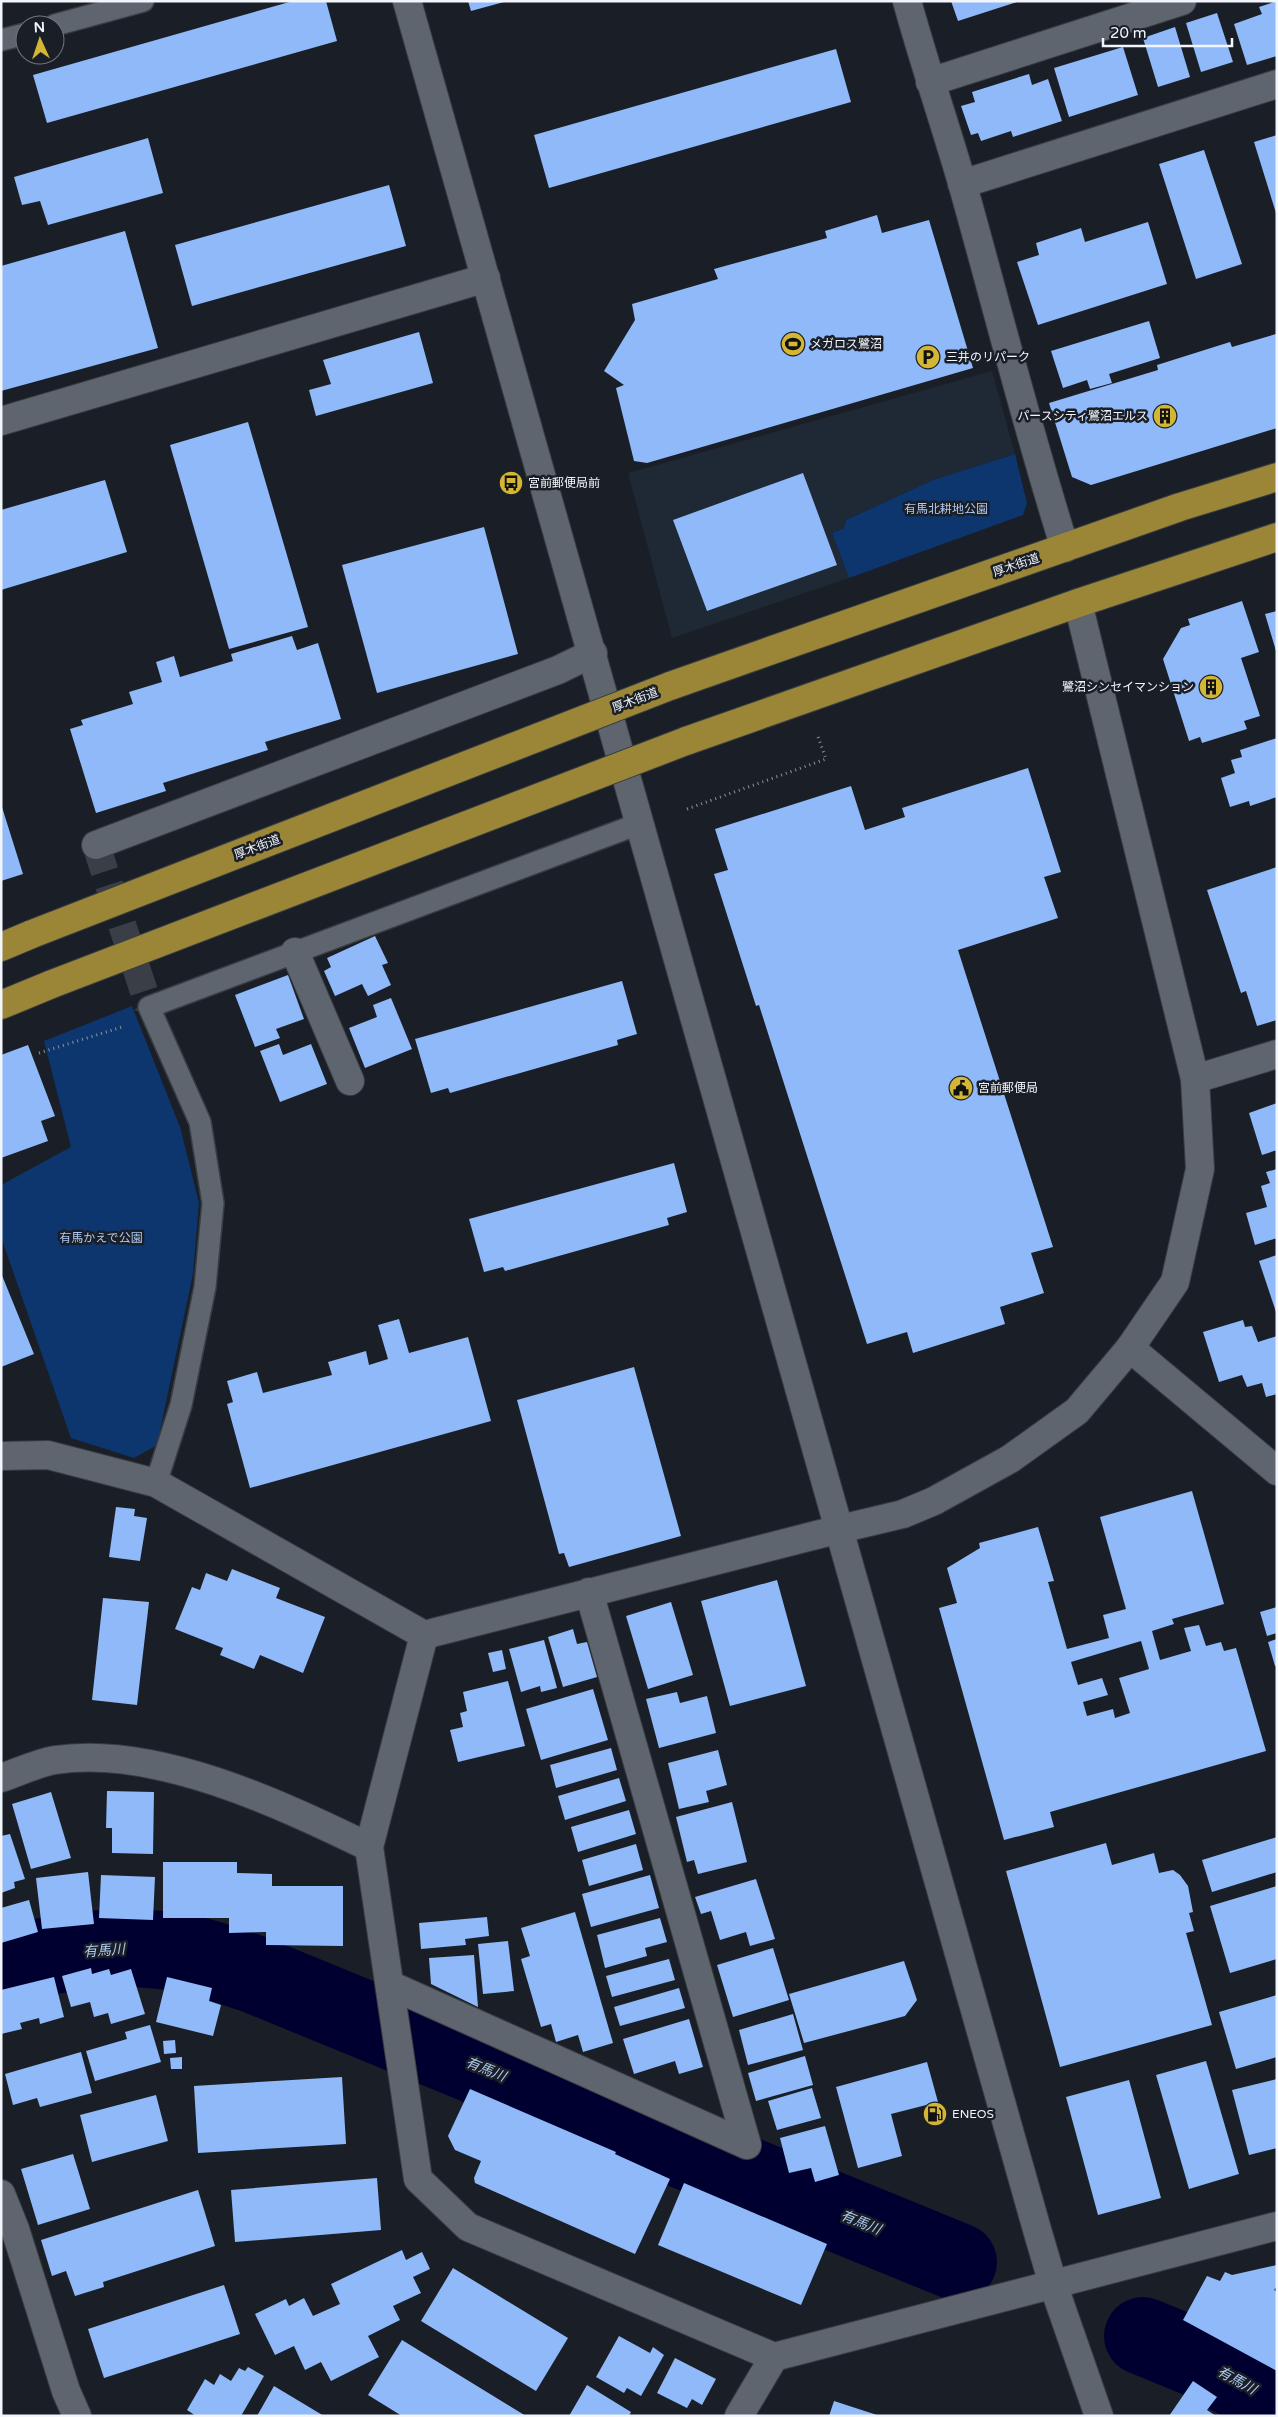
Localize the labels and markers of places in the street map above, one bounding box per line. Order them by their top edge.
sports icon: メガロス鷺沼 [780,331,806,357]
place label: メガロス鷺沼 [810,337,882,351]
parking icon: 三井のリパーク [915,344,941,370]
place label: 三井のリパーク [946,350,1030,364]
building icon: パースシティ鷺沼エルス [1152,403,1178,429]
place label: パースシティ鷺沼エルス [1017,409,1148,423]
bus stop icon: 宮前郵便局前 [498,470,524,496]
place label: 宮前郵便局前 [528,476,600,490]
building icon: 鷺沼シンセイマンション [1198,674,1224,700]
place label: 鷺沼シンセイマンション [1062,680,1194,694]
public building icon: 宮前郵便局 [948,1075,974,1101]
place label: 宮前郵便局 [978,1081,1038,1095]
fuel station icon: ENEOS [922,2101,948,2127]
place label: ENEOS [952,2107,994,2121]

